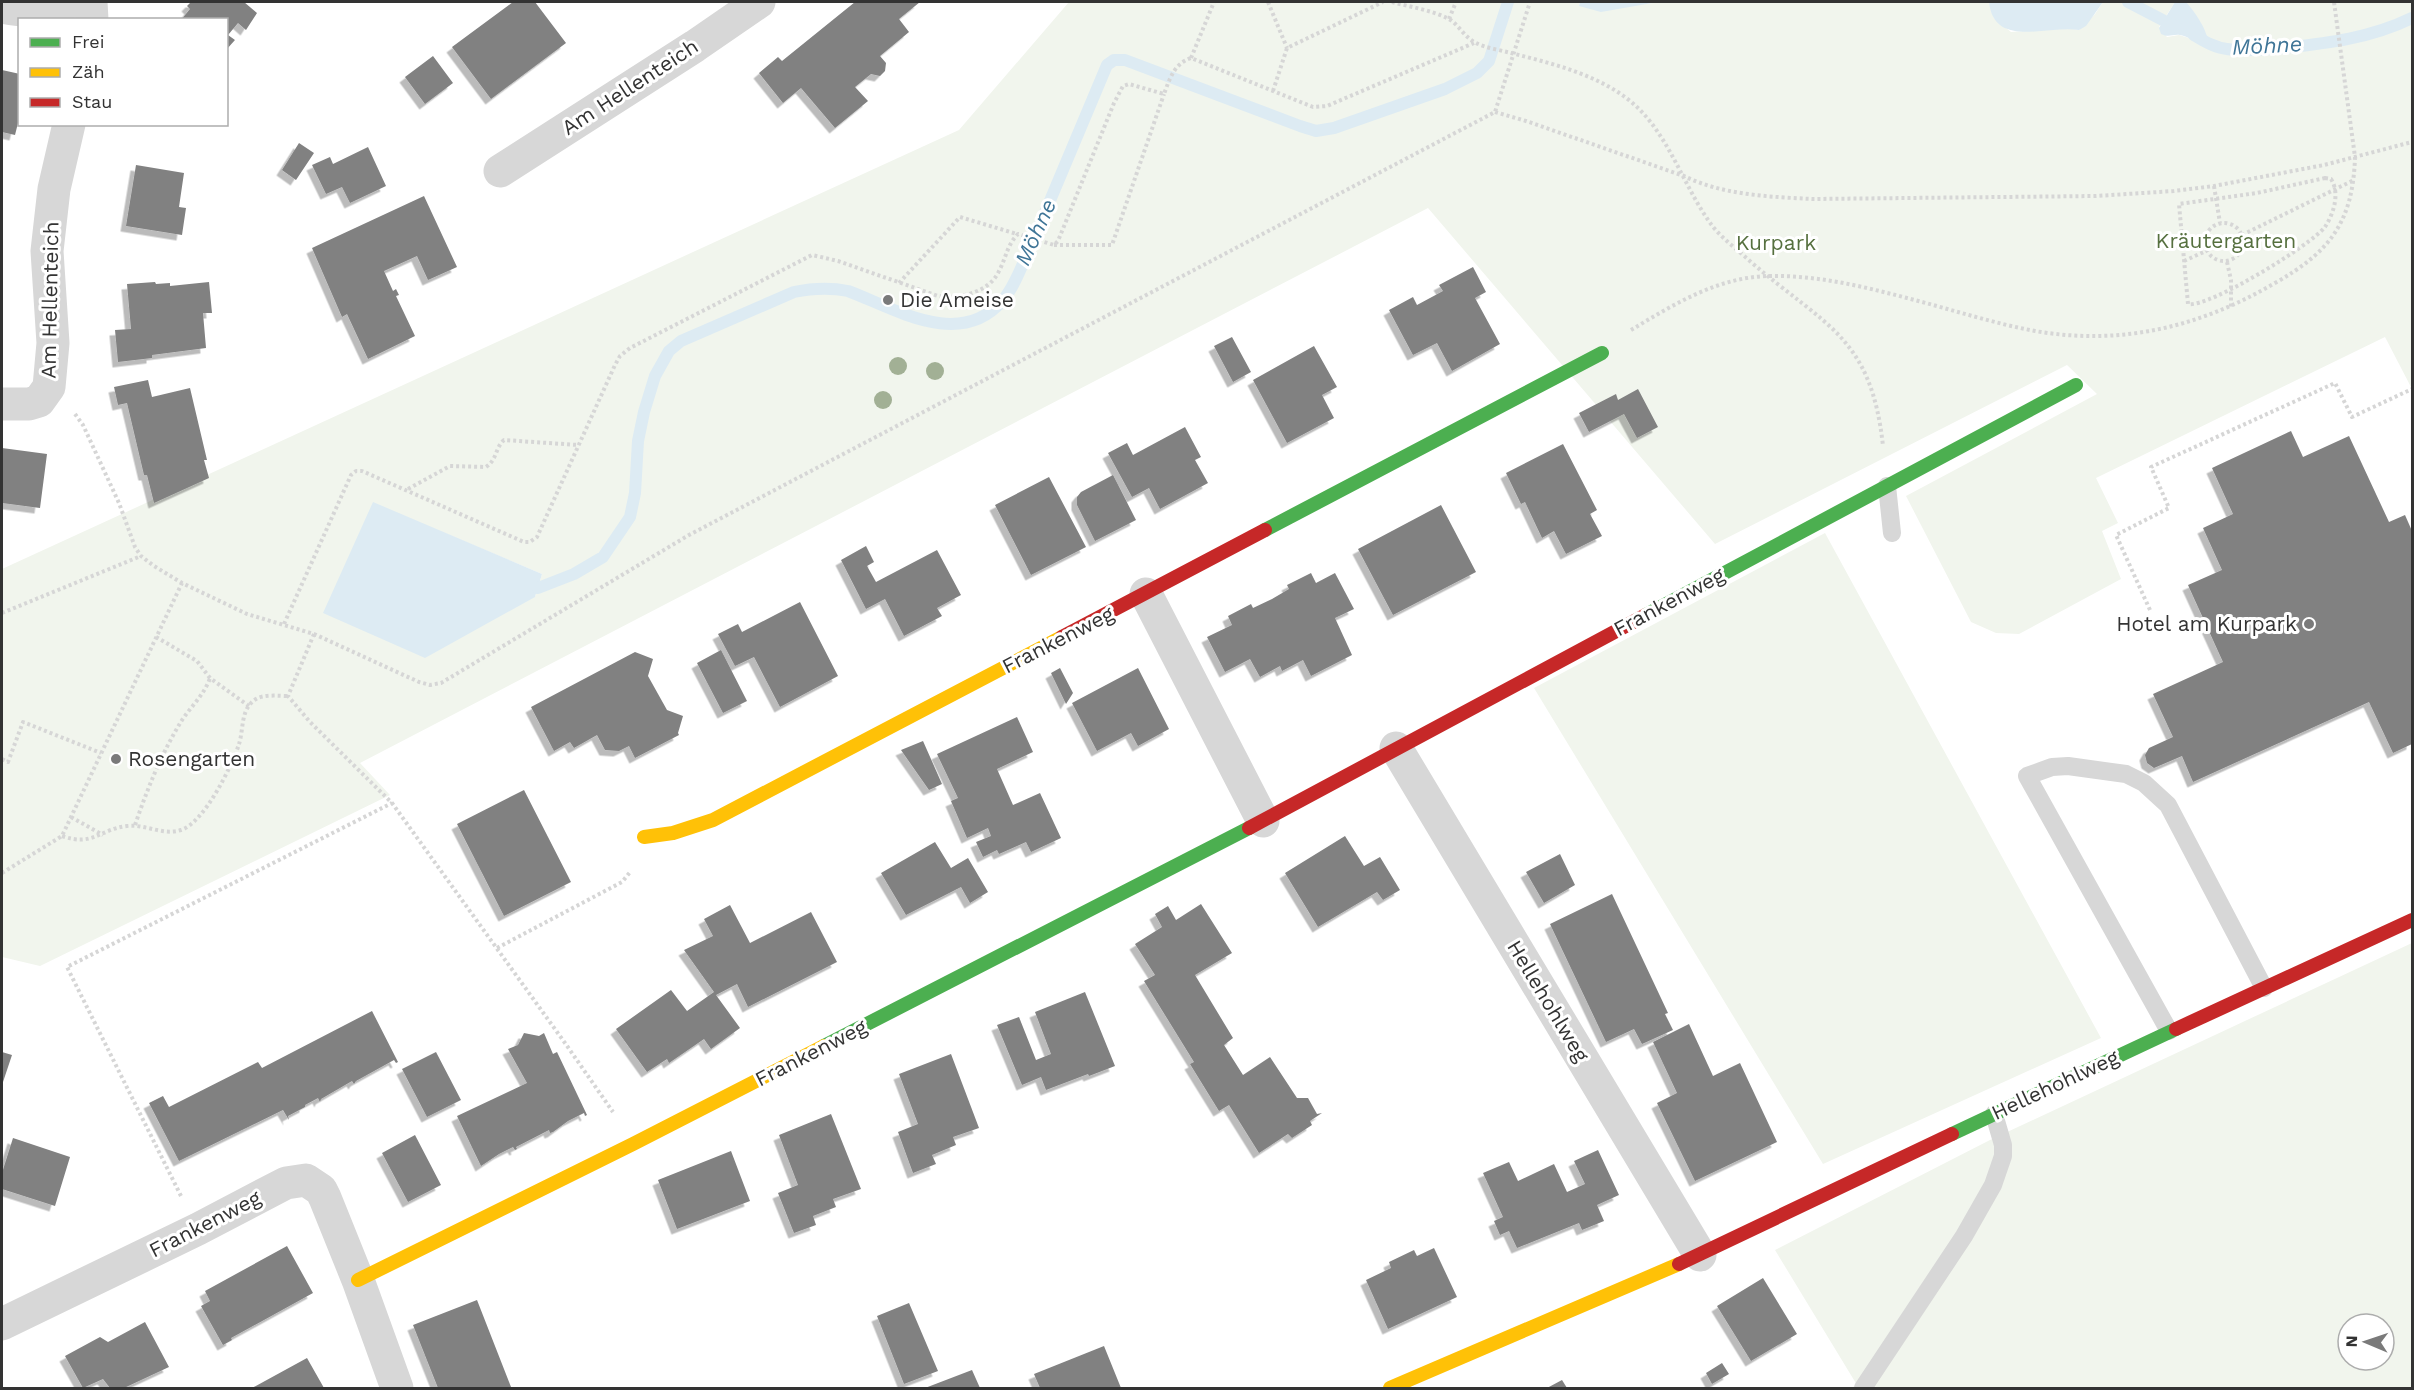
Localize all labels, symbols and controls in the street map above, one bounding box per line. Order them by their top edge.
legend [18,18,228,126]
text: Frei [72,31,104,52]
water label: Möhne [2231,31,2303,60]
street label: Am Hellenteich [557,33,703,140]
text: Zäh [72,61,105,82]
text: Stau [72,91,112,112]
water label: Möhne [1010,195,1061,269]
street label: Am Hellenteich [36,221,63,379]
park label: Kräutergarten [2156,228,2296,253]
park label: Kurpark [1736,230,1816,255]
place label: Die Ameise [900,287,1014,312]
marker: Die Ameise [881,293,895,307]
street label: Frankenweg [1609,561,1729,641]
street label: Frankenweg [998,600,1119,678]
place label: Hotel am Kurpark [2116,611,2297,636]
marker: Hotel am Kurpark [2302,617,2316,631]
place label: Rosengarten [128,746,255,771]
marker: Rosengarten [109,752,123,766]
street label: Hellehohlweg [1502,935,1595,1067]
street label: Frankenweg [751,1013,872,1091]
street label: Hellehohlweg [1987,1044,2123,1125]
street label: Frankenweg [145,1184,266,1262]
north arrow [2336,1312,2396,1372]
text: N [2342,1335,2361,1348]

